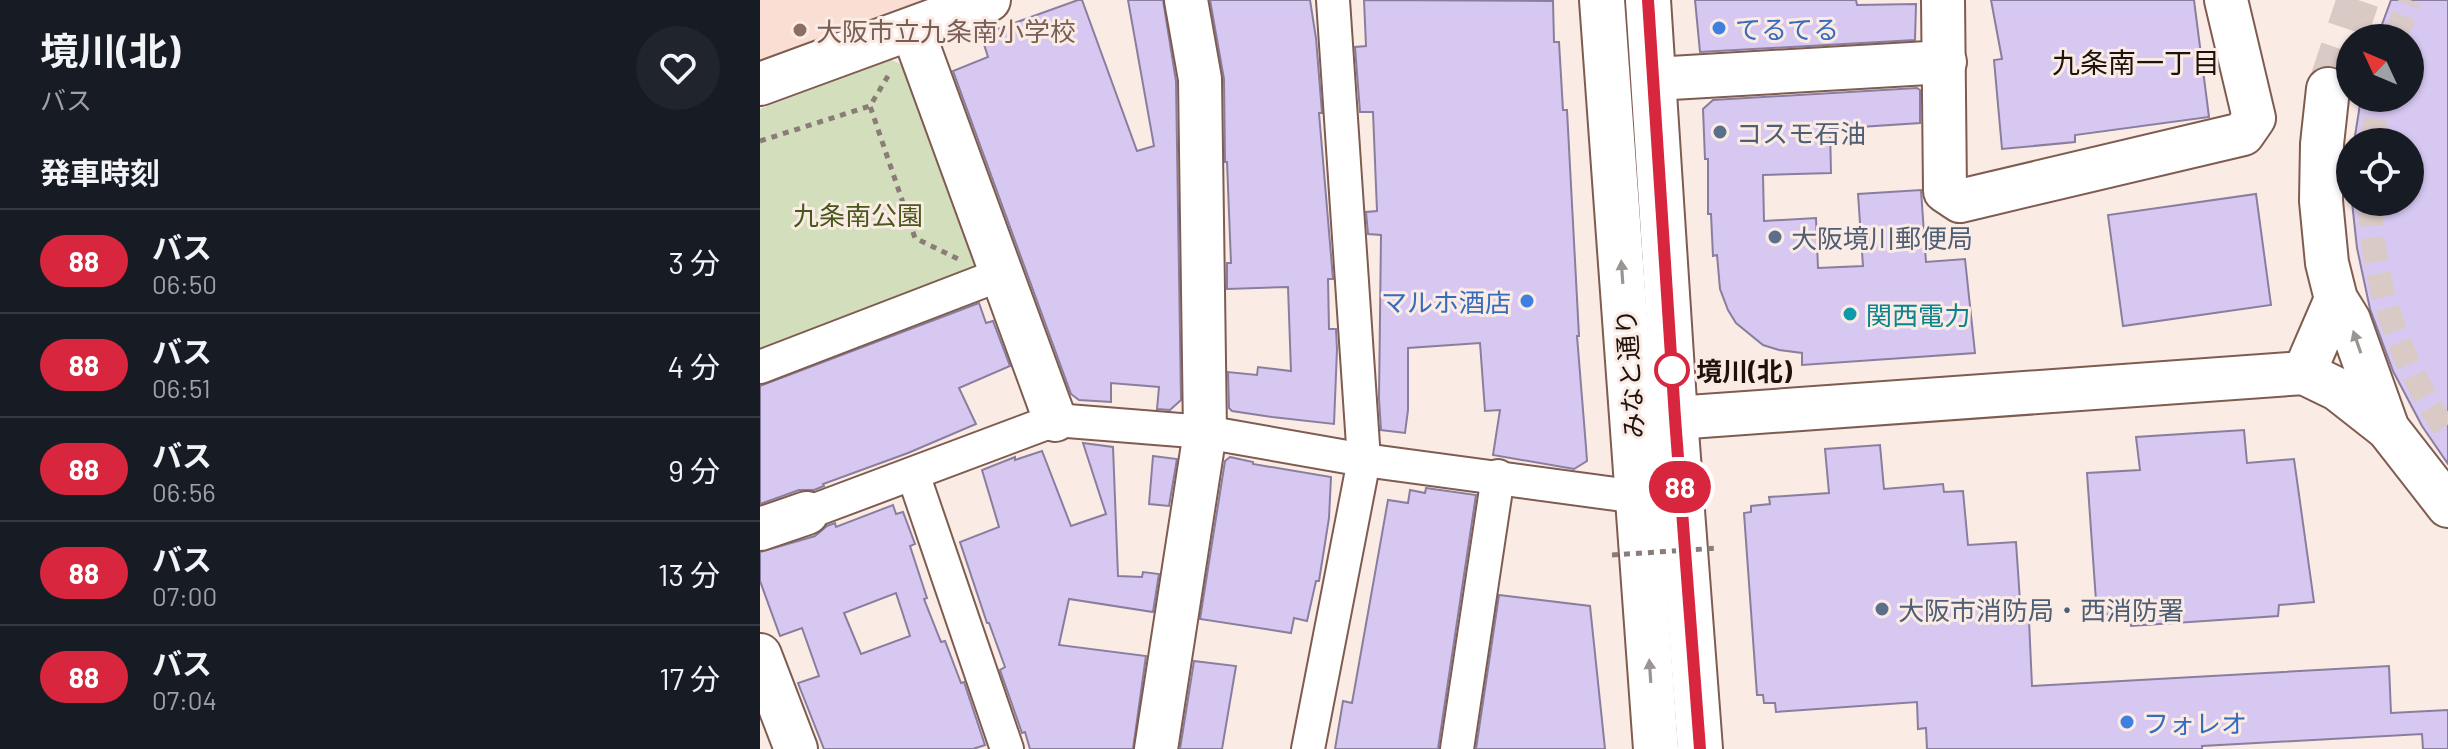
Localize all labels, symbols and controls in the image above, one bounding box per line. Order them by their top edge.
place label: てるてる [1735,13,1839,44]
place label: 大阪市立九条南小学校 [816,15,1076,46]
marker: てるてる [1710,19,1728,37]
marker: 大阪市立九条南小学校 [791,21,809,39]
north arrow [2336,24,2424,112]
map controls [2336,24,2424,216]
button: heart [636,26,720,110]
text: 境川(北) [40,27,180,73]
district label: 九条南一丁目 [2052,45,2220,79]
text: バス [40,84,92,115]
place label: コスモ石油 [1736,117,1866,148]
marker: コスモ石油 [1711,123,1729,141]
button: locate [2336,128,2424,216]
text: 発車時刻 [40,154,160,190]
park label: 九条南公園 [793,199,923,230]
place label: 大阪境川郵便局 [1791,222,1973,253]
marker: 大阪境川郵便局 [1766,228,1784,246]
text: バス [152,229,212,265]
text: 88 [69,244,99,278]
text: 3 分 [669,244,720,280]
one-way arrow [1615,259,1628,284]
text: 06:50 [152,268,217,299]
place label: マルホ酒店 [1381,286,1511,317]
marker: マルホ酒店 [1518,292,1536,310]
place label: 関西電力 [1866,299,1970,330]
marker: 関西電力 [1841,305,1859,323]
street label: みなと通り [1609,308,1649,440]
one-way arrow [2351,330,2363,354]
text: バス [152,333,212,369]
text: 88 [69,348,99,382]
text: 4 分 [667,348,720,384]
marker: 境川(北) [1655,353,1689,387]
place label: 境川(北) [1696,355,1793,386]
text: 06:51 [152,372,211,403]
text: バス [152,437,212,473]
text: 88 [69,452,99,486]
text: 9 分 [668,452,720,488]
line badge: 88 [1644,461,1716,513]
text: 88 [1665,470,1695,504]
text: 06:56 [152,476,216,507]
text: バス [152,541,212,577]
text: 88 [69,556,99,590]
text: 13 分 [658,556,720,592]
text: 07:00 [152,580,217,611]
place label: 大阪市消防局・西消防署 [1898,594,2184,625]
marker: 大阪市消防局・西消防署 [1873,600,1891,618]
text: バス [152,645,212,681]
one-way arrow [1643,658,1656,683]
text: 88 [69,660,99,694]
text: 17 分 [659,660,720,696]
text: 07:04 [152,684,217,715]
place label: フォレオ [2143,707,2247,738]
marker: フォレオ [2118,713,2136,731]

